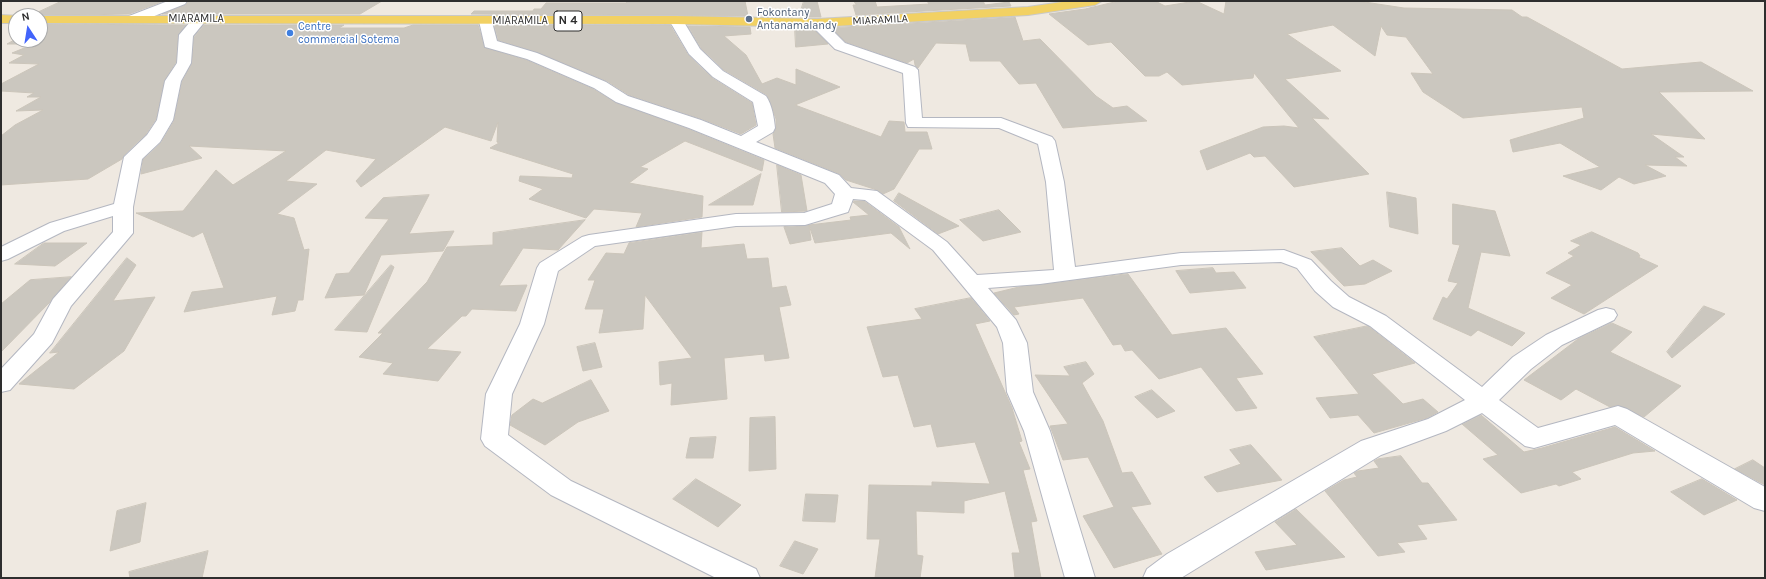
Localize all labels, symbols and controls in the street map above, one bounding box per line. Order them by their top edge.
place label: Fokontany Antanamalandy [757,6,837,32]
north arrow [8,8,48,48]
text: N [20,10,31,24]
road number: N 4 [554,11,582,31]
street label: MIARAMILA [168,12,224,26]
street label: MIARAMILA [852,12,908,28]
street label: MIARAMILA [492,14,548,28]
marker: Fokontany Antanamalandy [744,14,754,24]
place label: Centre commercial Sotema [298,20,399,46]
marker: Centre commercial Sotema [285,28,295,38]

